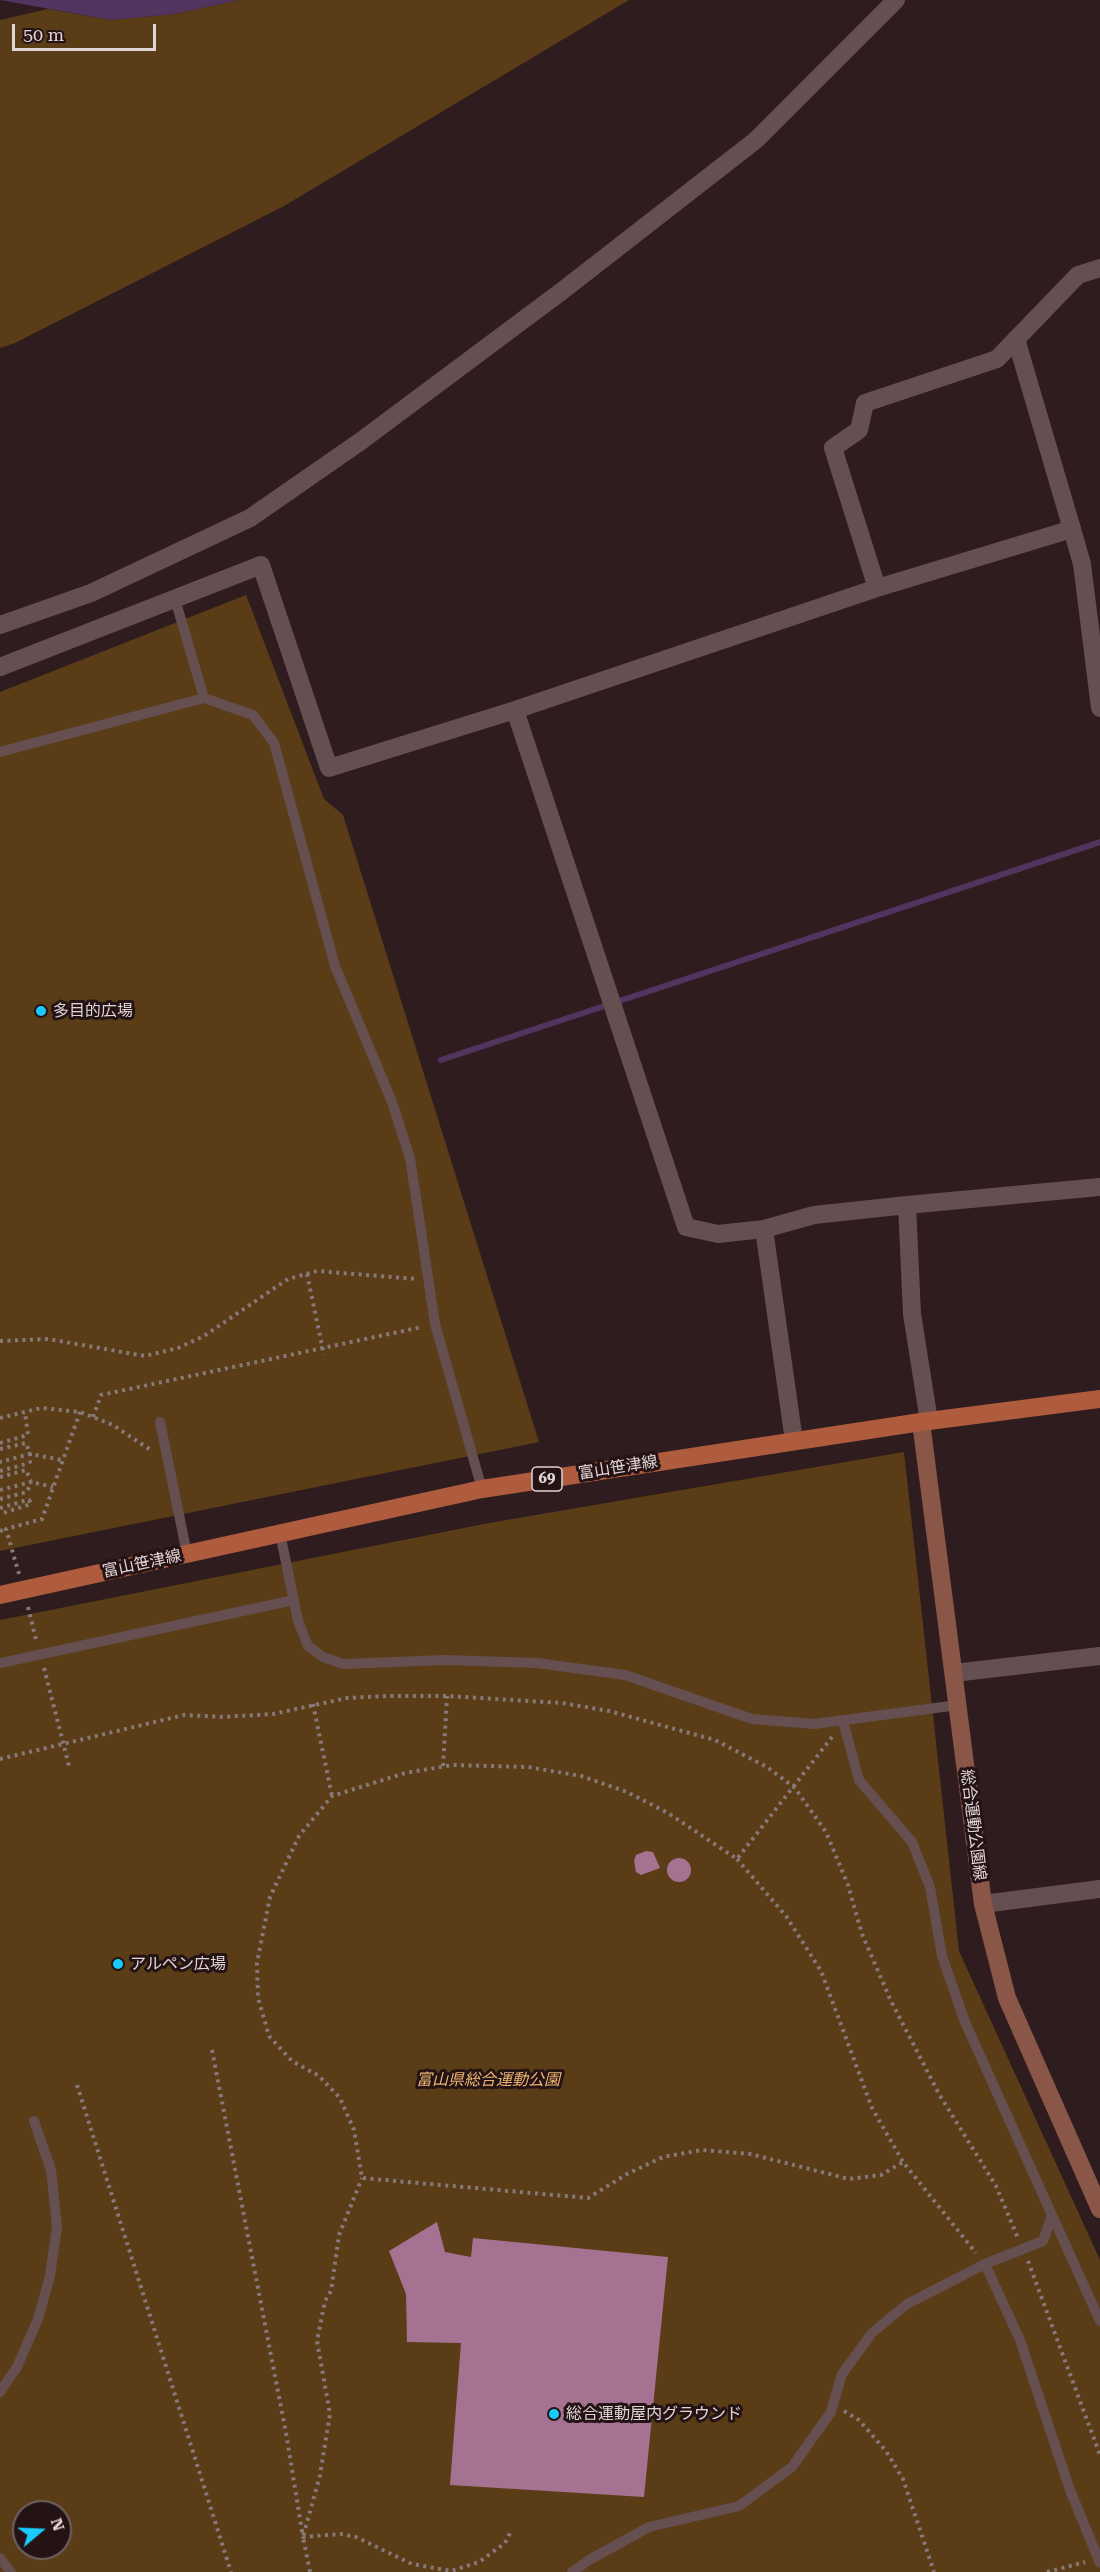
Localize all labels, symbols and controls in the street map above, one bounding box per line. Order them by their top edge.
scale bar [15,12,159,50]
text: 50 m [23,24,64,45]
place label: 多目的広場 [53,1001,133,1021]
marker: 多目的広場 [34,1004,48,1018]
street label: 富山笹津線 [577,1452,659,1484]
road number: 69 [532,1467,562,1491]
street label: 富山笹津線 [101,1546,183,1582]
street label: 総合運動公園線 [957,1768,989,1882]
place label: アルペン広場 [130,1954,226,1974]
marker: アルペン広場 [111,1957,125,1971]
park label: 富山県総合運動公園 [416,2070,560,2090]
place label: 総合運動屋内グラウンド [566,2404,742,2424]
marker: 総合運動屋内グラウンド [547,2407,561,2421]
north arrow [12,2500,72,2560]
text: N [47,2516,69,2534]

